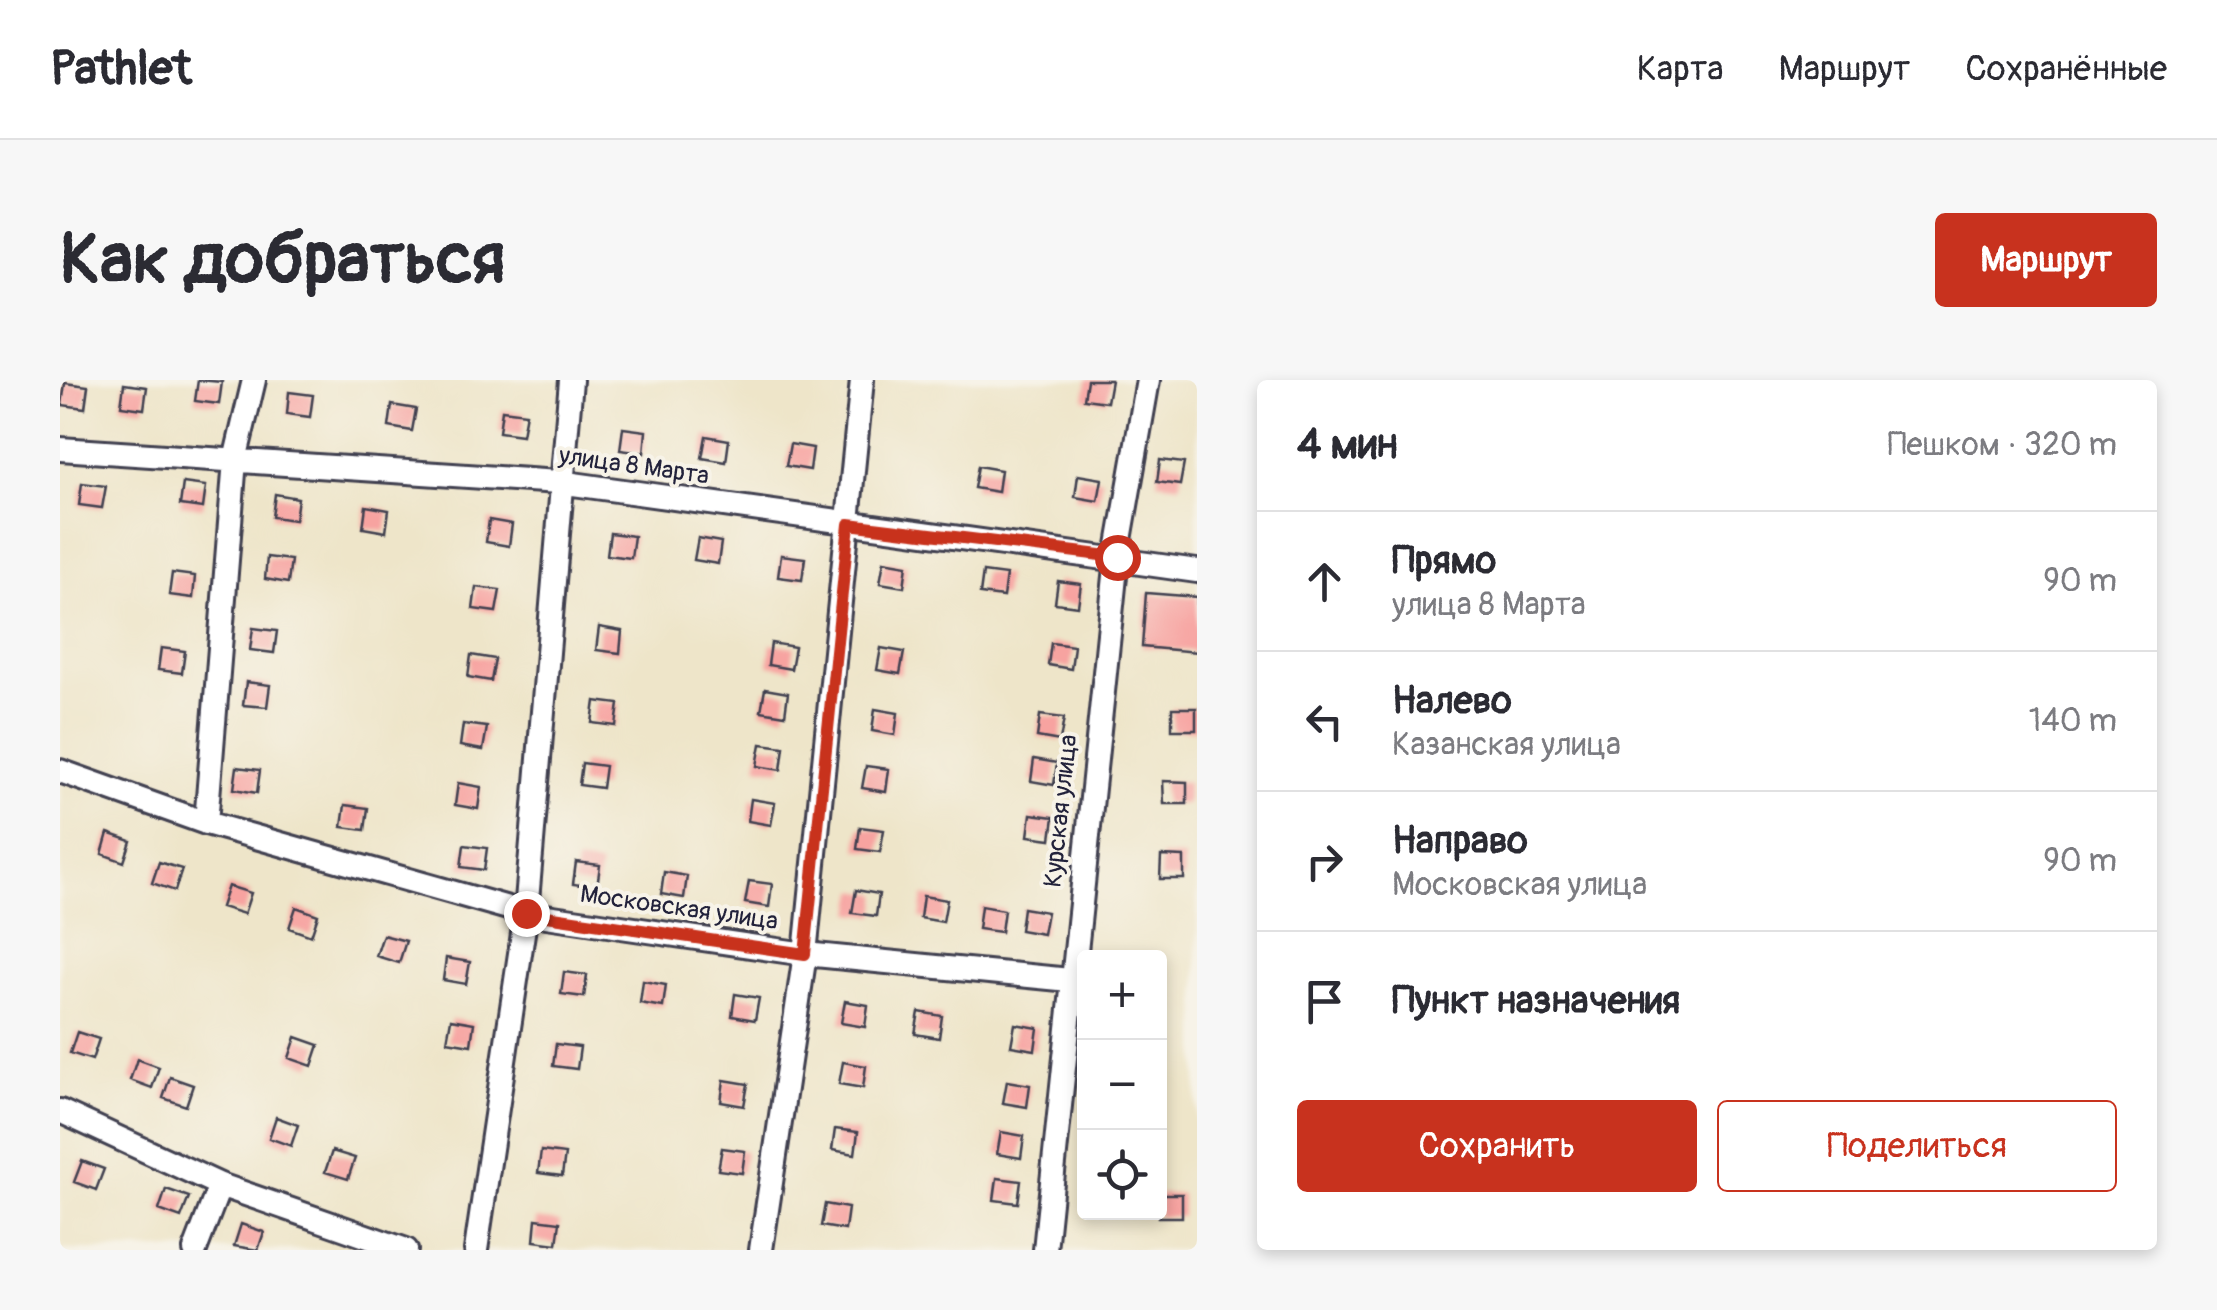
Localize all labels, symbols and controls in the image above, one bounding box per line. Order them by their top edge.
text: Pathlet [50,39,192,99]
text: Карта [1637,47,1723,91]
text: Маршрут [1778,47,1910,91]
text: Сохранённые [1965,47,2167,91]
button: Маршрут [1935,213,2157,307]
text: Как добраться [60,216,505,304]
text: 4 мин [1297,419,1398,471]
text: Пешком · 320 m [1887,425,2117,465]
street label: улица 8 Марта [556,440,711,492]
route start [1095,535,1141,581]
text: Прямо [1392,537,1496,585]
icon: ahead [1297,554,1352,609]
text: 90 m [2043,561,2117,601]
text: улица 8 Марта [1392,585,1586,625]
text: Налево [1392,677,1512,725]
icon: left [1297,694,1352,749]
text: 140 m [2029,701,2117,741]
text: Казанская улица [1392,725,1621,765]
street label: Курская улица [1038,733,1084,889]
text: Направо [1392,817,1528,865]
icon: right [1297,834,1352,889]
text: 90 m [2043,841,2117,881]
text: Московская улица [1392,865,1647,905]
street label: Московская улица [578,879,780,937]
route end [504,891,550,937]
map controls [1077,950,1167,1220]
button: + [1077,950,1167,1040]
icon: arrive [1297,974,1352,1029]
text: Пункт назначения [1392,977,1680,1025]
button: − [1077,1040,1167,1130]
button: Сохранить [1297,1100,1697,1192]
button: Поделиться [1717,1100,2117,1192]
button: locate [1077,1130,1167,1220]

